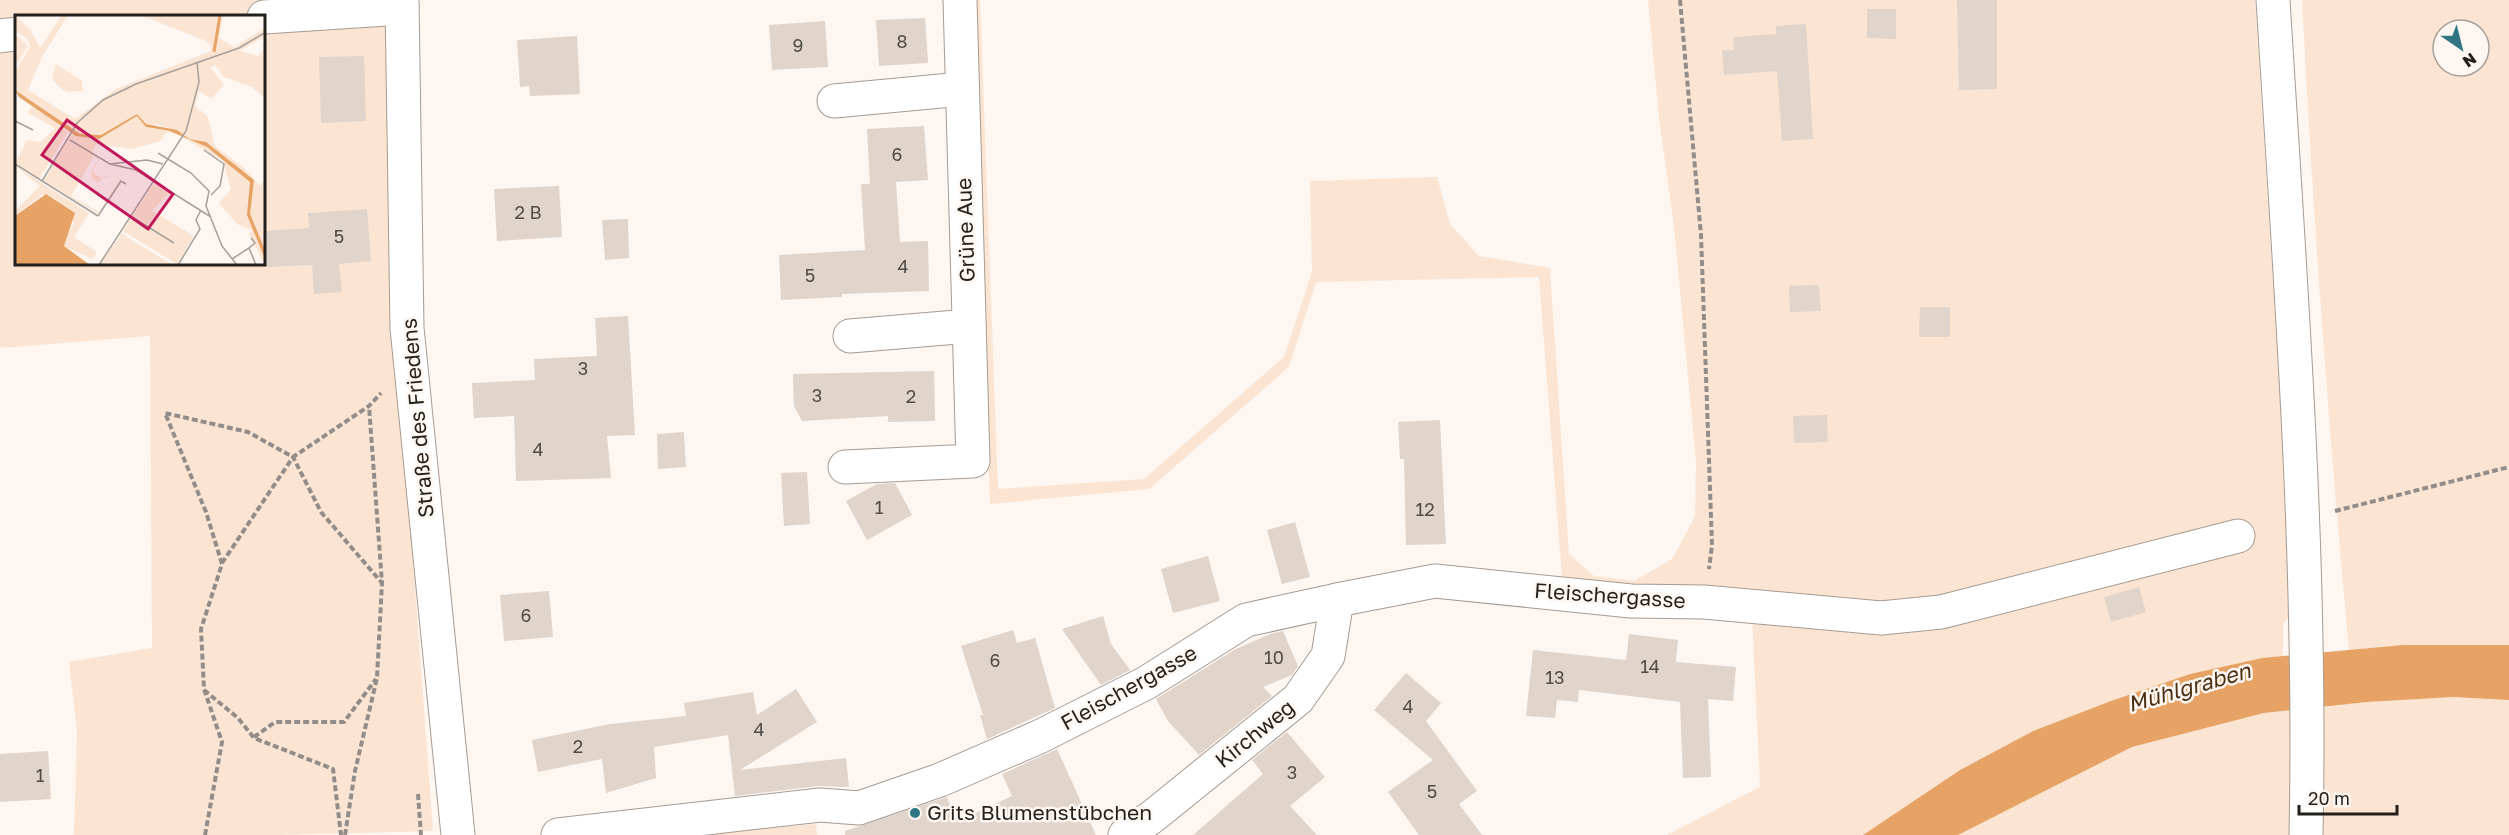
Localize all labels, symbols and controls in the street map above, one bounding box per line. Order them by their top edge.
inset map [15,15,266,266]
north arrow [2431,18,2491,78]
house number: 8 [897,30,907,52]
house number: 9 [793,34,803,56]
text: N [2459,49,2480,72]
house number: 6 [892,143,902,165]
street label: Grüne Aue [950,177,980,283]
house number: 2 B [515,201,542,223]
house number: 5 [334,225,344,247]
house number: 4 [898,255,909,277]
house number: 5 [805,264,815,286]
street label: Straße des Friedens [395,317,439,519]
house number: 3 [578,357,588,379]
house number: 3 [812,384,822,406]
house number: 2 [906,385,916,407]
house number: 4 [533,438,544,460]
house number: 1 [875,496,884,518]
house number: 12 [1415,498,1435,520]
street label: Fleischergasse [1534,577,1687,613]
house number: 6 [521,604,531,626]
street label: Fleischergasse [1056,639,1201,735]
house number: 10 [1264,646,1284,668]
house number: 6 [990,649,1000,671]
house number: 14 [1640,655,1660,677]
water label: Mühlgraben [2124,656,2255,717]
house number: 13 [1545,666,1565,688]
street label: Kirchweg [1210,693,1299,773]
house number: 4 [1403,695,1414,717]
house number: 4 [754,718,765,740]
house number: 2 [573,735,583,757]
house number: 3 [1287,761,1297,783]
house number: 1 [36,764,45,786]
scale bar [2299,778,2396,816]
house number: 5 [1427,780,1437,802]
text: 20 m [2308,787,2350,809]
place label: Grits Blumenstübchen [927,799,1152,825]
marker: Grits Blumenstübchen [908,806,922,820]

